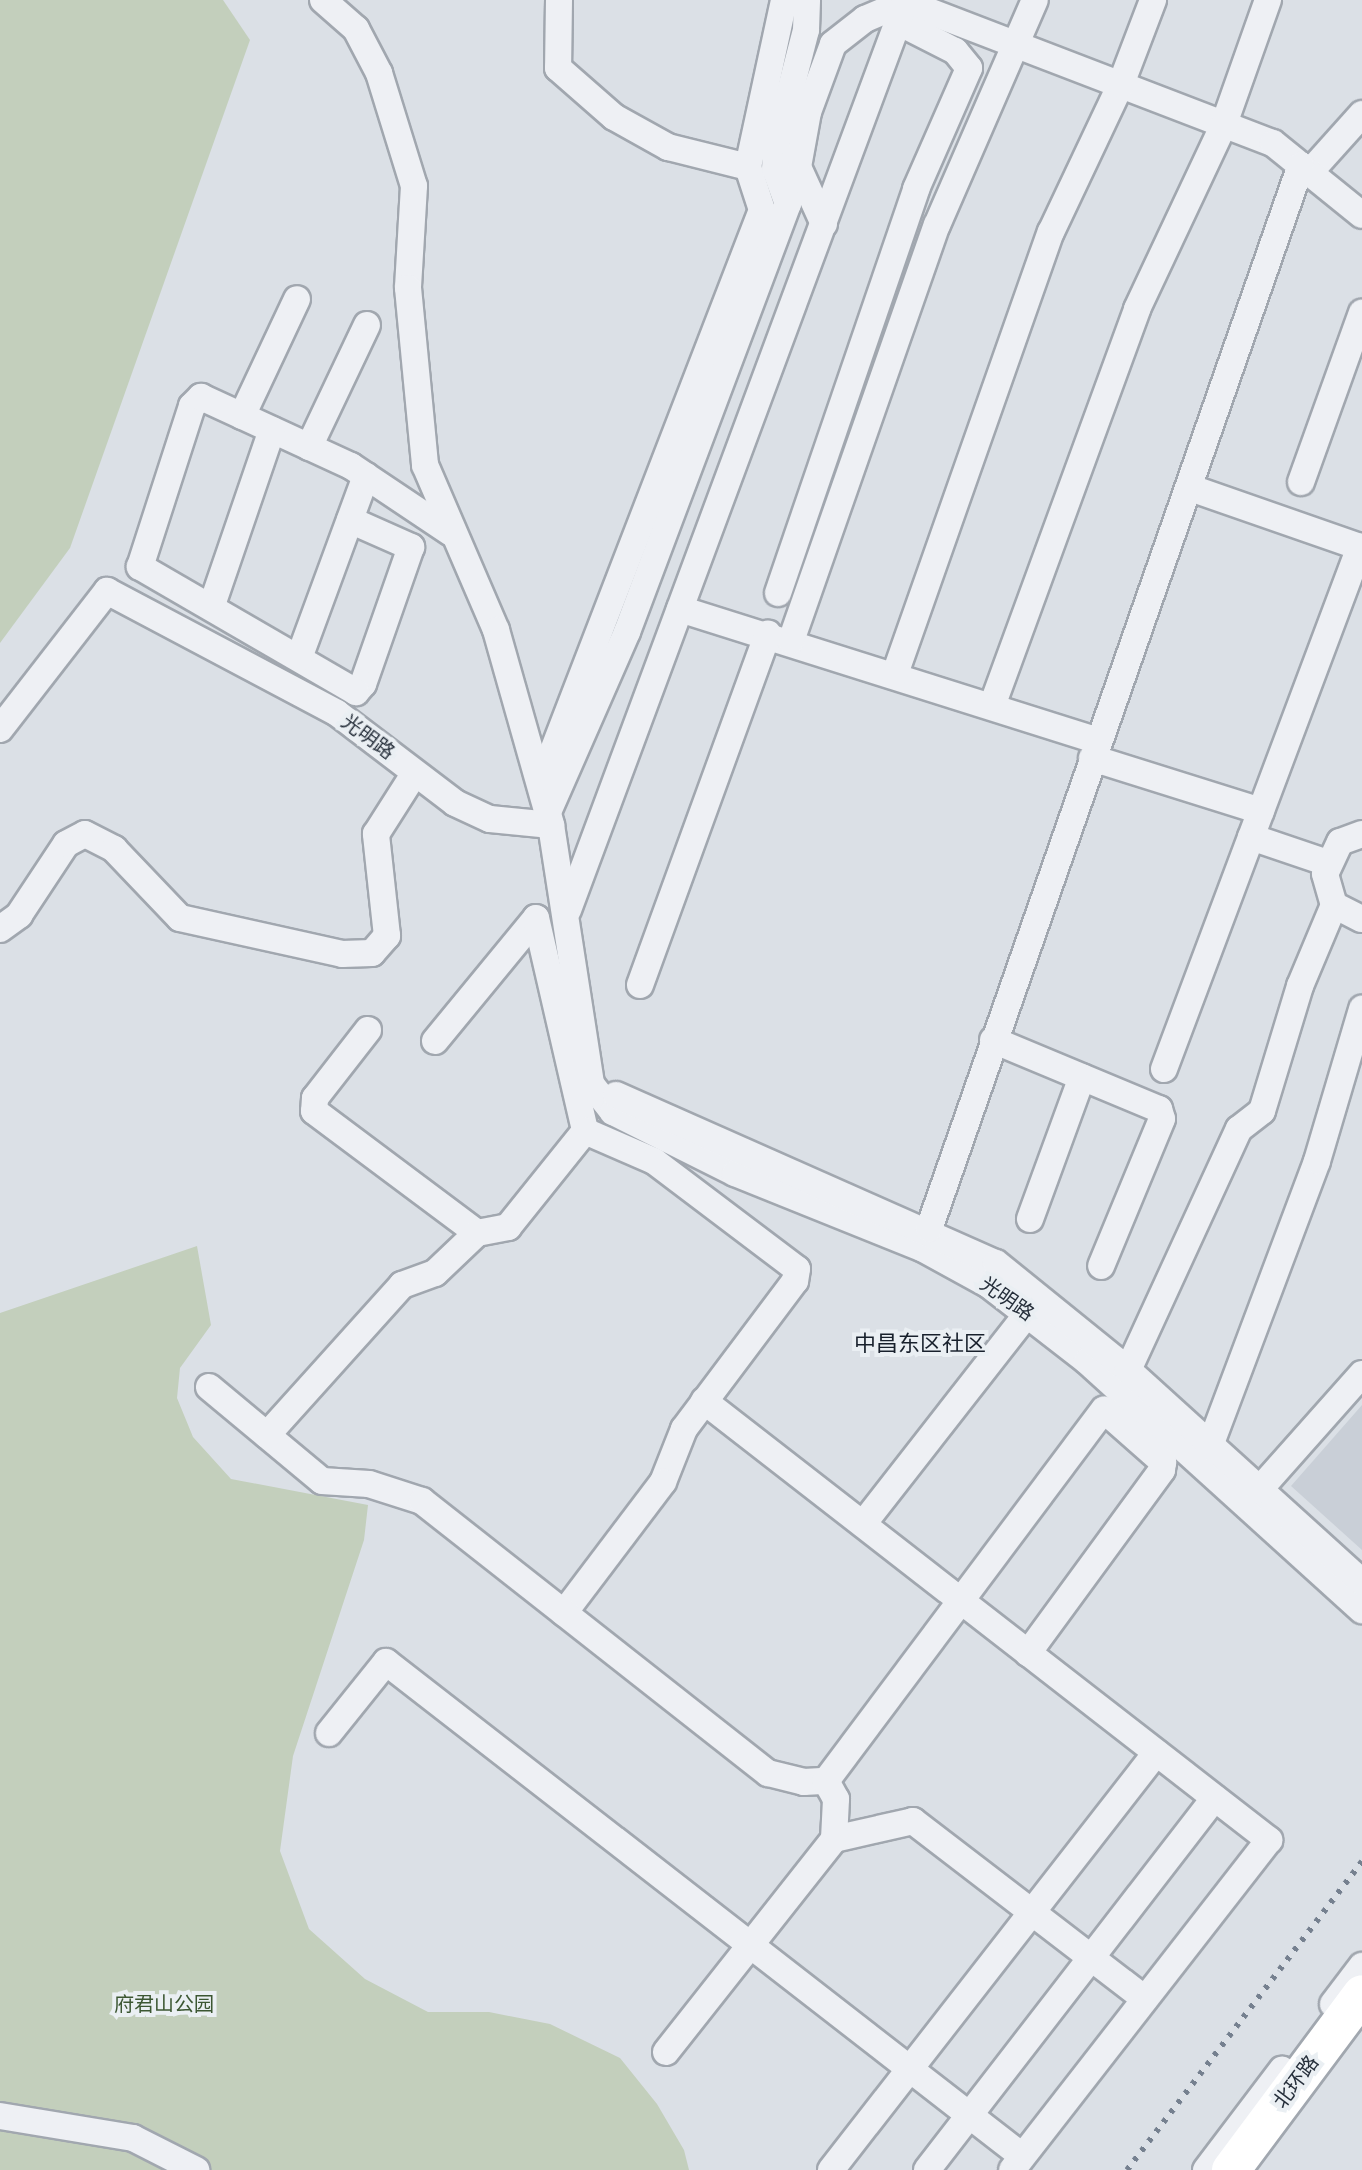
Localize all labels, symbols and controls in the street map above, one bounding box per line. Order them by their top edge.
street label: 光明路 [337,709,399,765]
street label: 光明路 [976,1272,1038,1326]
district label: 中昌东区社区 [854,1332,986,1358]
park label: 府君山公园 [114,1992,214,2016]
street label: 北环路 [1268,2051,1324,2113]

